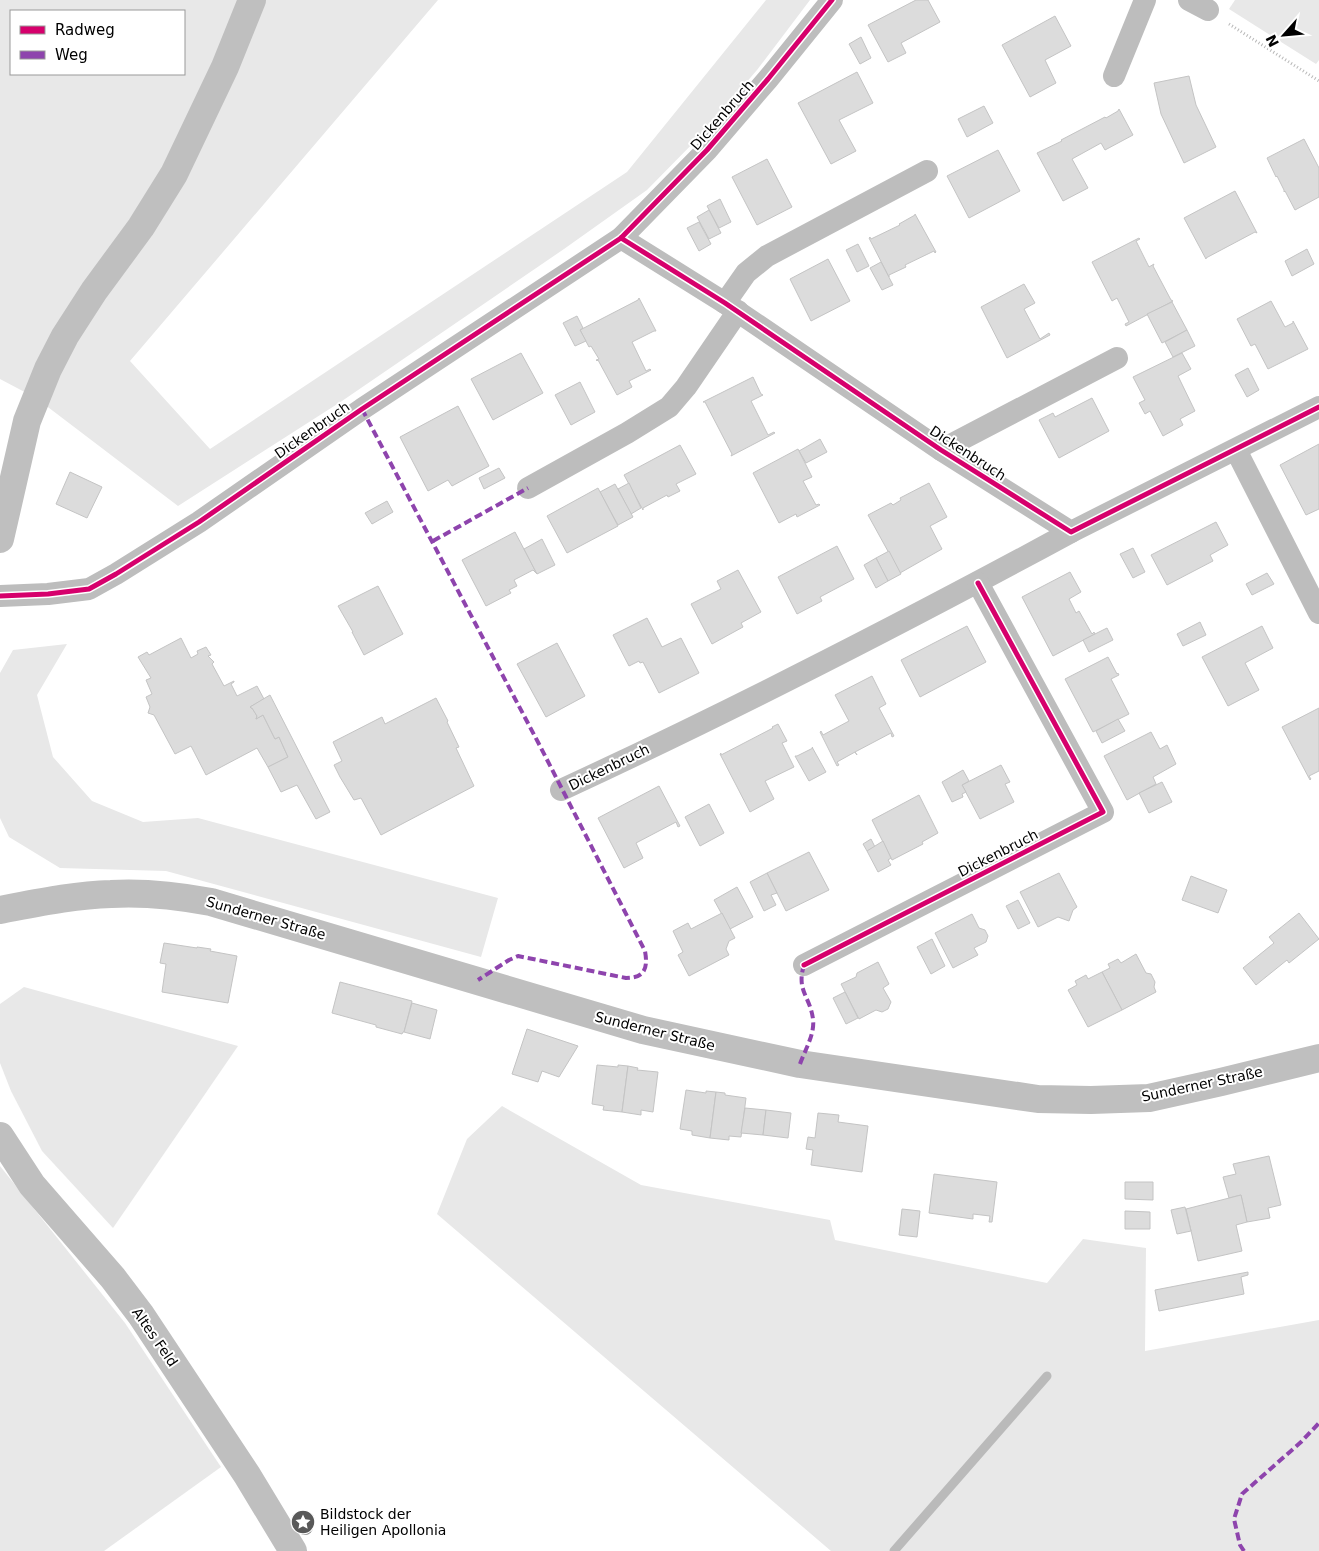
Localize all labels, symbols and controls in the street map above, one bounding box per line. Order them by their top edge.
legend [10,10,185,75]
north arrow [1259,10,1309,60]
text: Radweg [55,21,115,39]
text: N [1263,32,1282,50]
text: Weg [55,46,88,64]
street label: Dickenbruch [687,77,757,153]
street label: Dickenbruch [272,398,352,462]
street label: Dickenbruch [927,422,1009,484]
street label: Dickenbruch [566,741,652,793]
street label: Dickenbruch [955,826,1041,880]
street label: Sunderner Straße [204,893,328,943]
street label: Sunderner Straße [593,1008,717,1054]
street label: Sunderner Straße [1140,1063,1264,1105]
street label: Altes Feld [129,1305,181,1369]
place label: Bildstock der Heiligen Apollonia [320,1506,446,1538]
place icon: Bildstock der Heiligen Apollonia [290,1509,316,1535]

